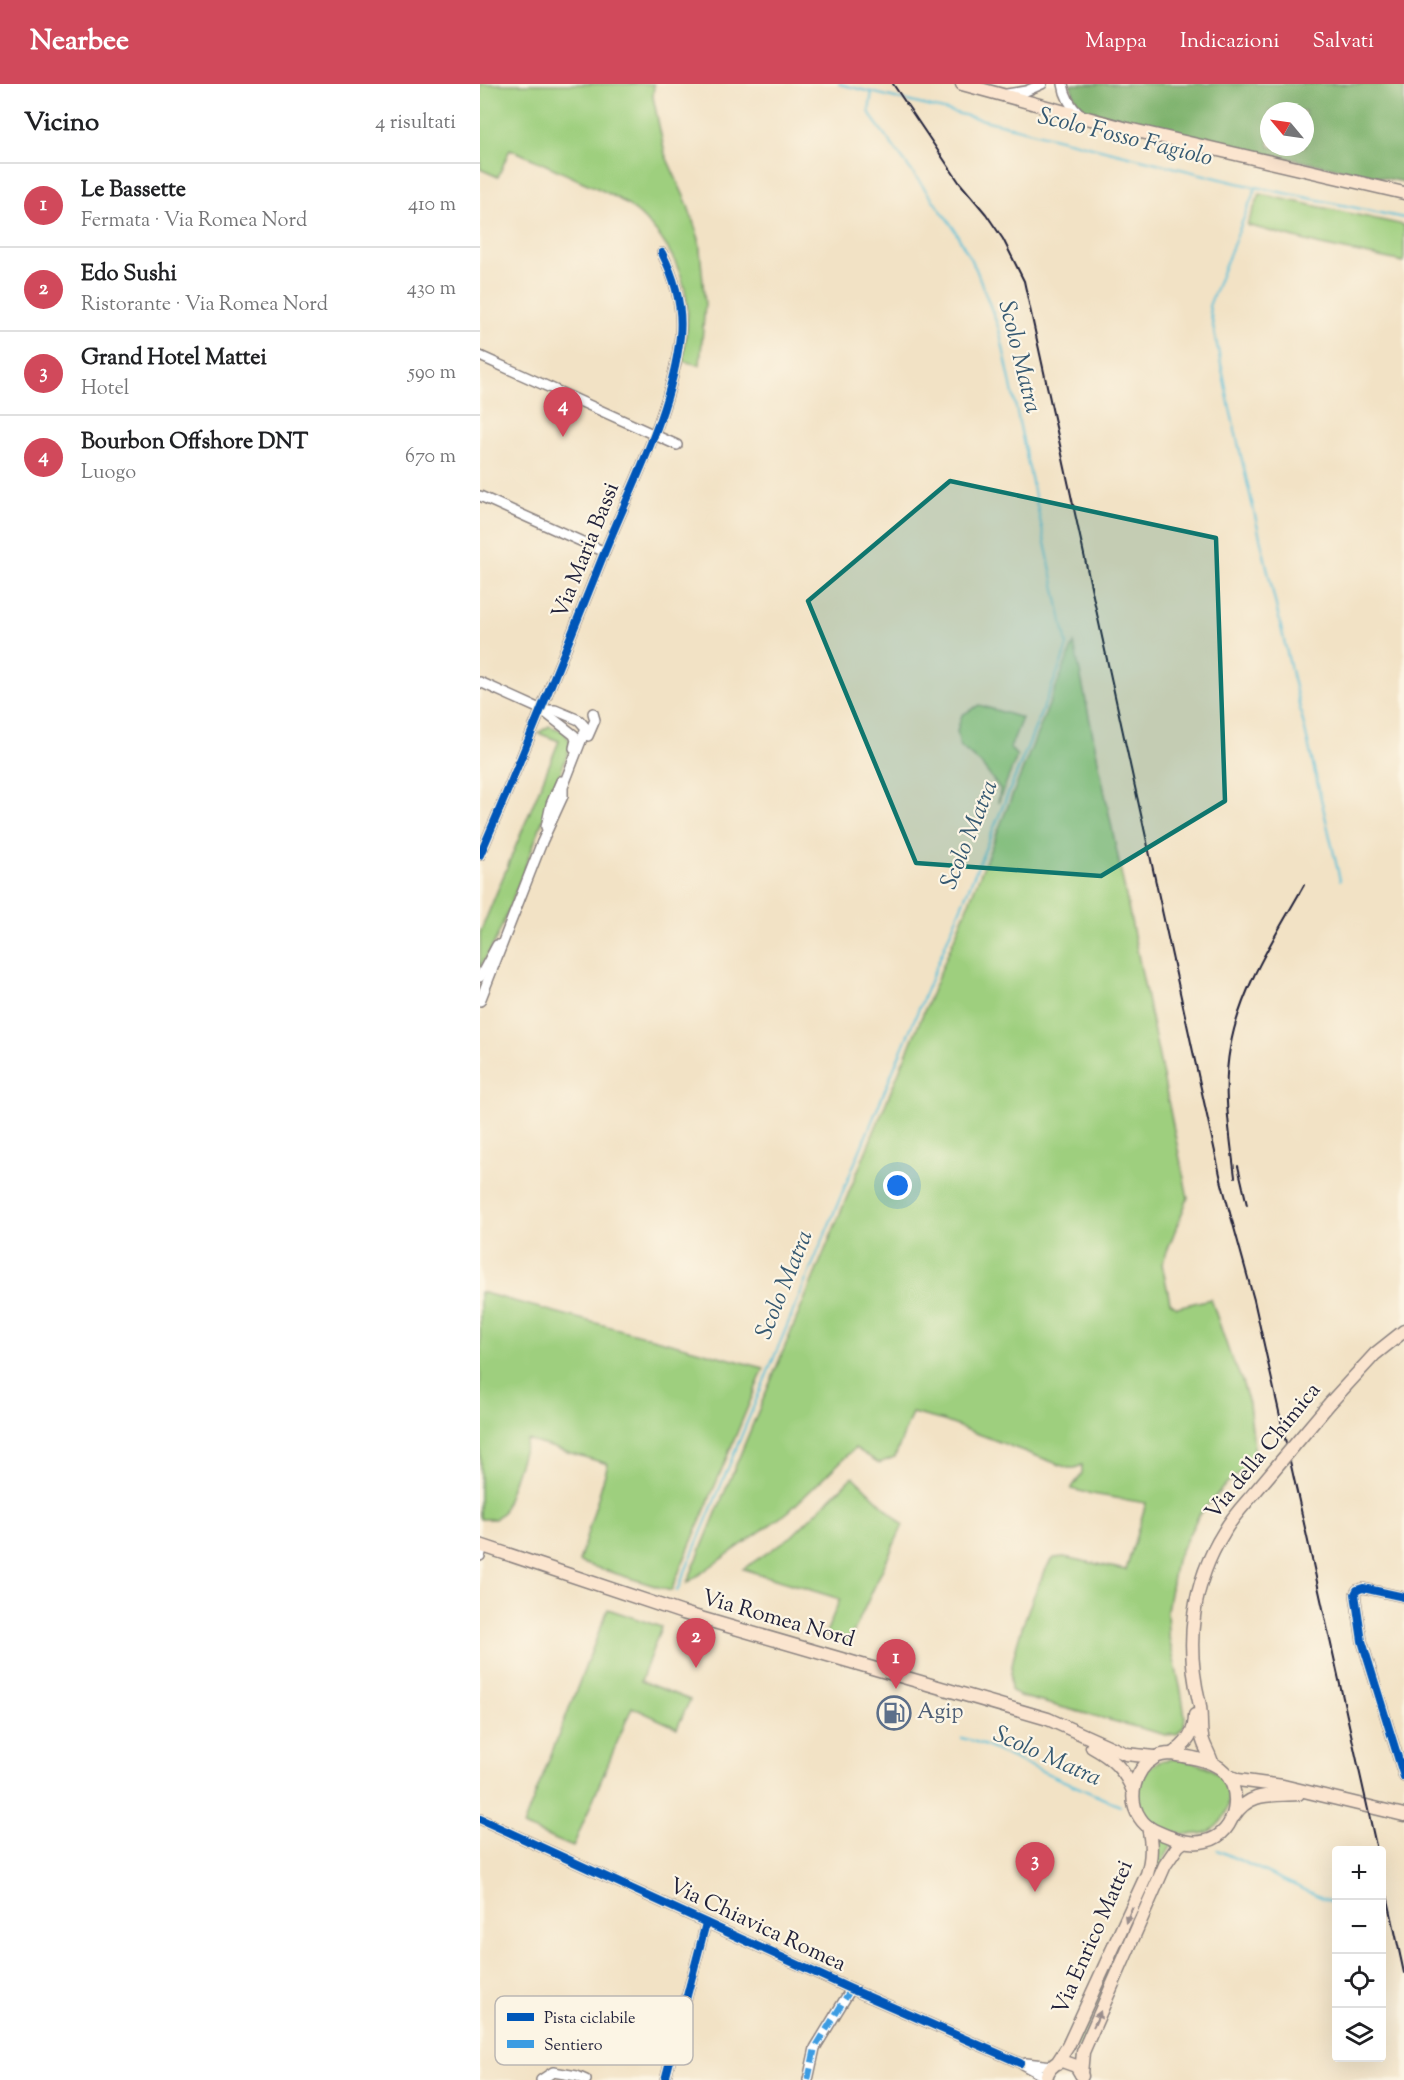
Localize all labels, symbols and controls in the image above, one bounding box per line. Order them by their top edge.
text: Nearbee [30,22,129,62]
text: Mappa [1085,27,1147,57]
text: Indicazioni [1180,27,1280,57]
text: Salvati [1313,27,1374,57]
water label: Scolo Fosso Fagiolo [1034,100,1216,176]
north arrow [1260,102,1314,156]
text: Vicino [24,105,99,142]
text: 4 risultati [375,109,456,138]
text: Le Bassette [81,175,186,207]
text: 1 [40,191,47,220]
text: 410 m [408,191,456,220]
text: Fermata · Via Romea Nord [81,207,307,236]
text: Edo Sushi [81,259,177,291]
text: 2 [39,275,48,304]
text: 430 m [407,275,456,304]
text: Ristorante · Via Romea Nord [81,291,328,320]
water label: Scolo Matra [989,297,1049,417]
text: Grand Hotel Mattei [81,343,267,375]
text: 3 [39,359,48,388]
text: 590 m [408,359,456,388]
text: Hotel [81,375,129,404]
pin: 4 [544,388,583,437]
text: Bourbon Offshore DNT [81,427,308,459]
text: 4 [38,443,49,472]
text: 670 m [405,443,456,472]
text: Luogo [81,459,136,488]
street label: Via Maria Bassi [545,478,629,624]
water label: Scolo Matra [933,775,1007,895]
your location [883,1171,912,1200]
water label: Scolo Matra [748,1225,822,1345]
street label: Via della Chimica [1199,1377,1329,1527]
street label: Via Romea Nord [698,1583,858,1657]
pin: 2 [676,1618,716,1668]
pin: 1 [876,1640,916,1689]
fuel station icon: Agip [876,1695,912,1731]
place label: Agip [917,1697,964,1729]
water label: Scolo Matra [988,1718,1106,1796]
pin: 3 [1016,1842,1054,1892]
map controls [1332,1846,1386,2062]
button: + [1332,1846,1386,1900]
street label: Via Enrico Mattei [1046,1856,1142,2020]
street label: Via Chiavica Romea [663,1871,851,1981]
button: − [1332,1900,1386,1954]
one-way arrow [1124,1906,1133,1923]
button: locate [1332,1954,1386,2008]
legend [495,1996,693,2065]
text: Pista ciclabile [544,2008,635,2031]
button: layers [1332,2008,1386,2062]
one-way arrow [1093,2010,1103,2028]
text: Sentiero [544,2035,603,2058]

